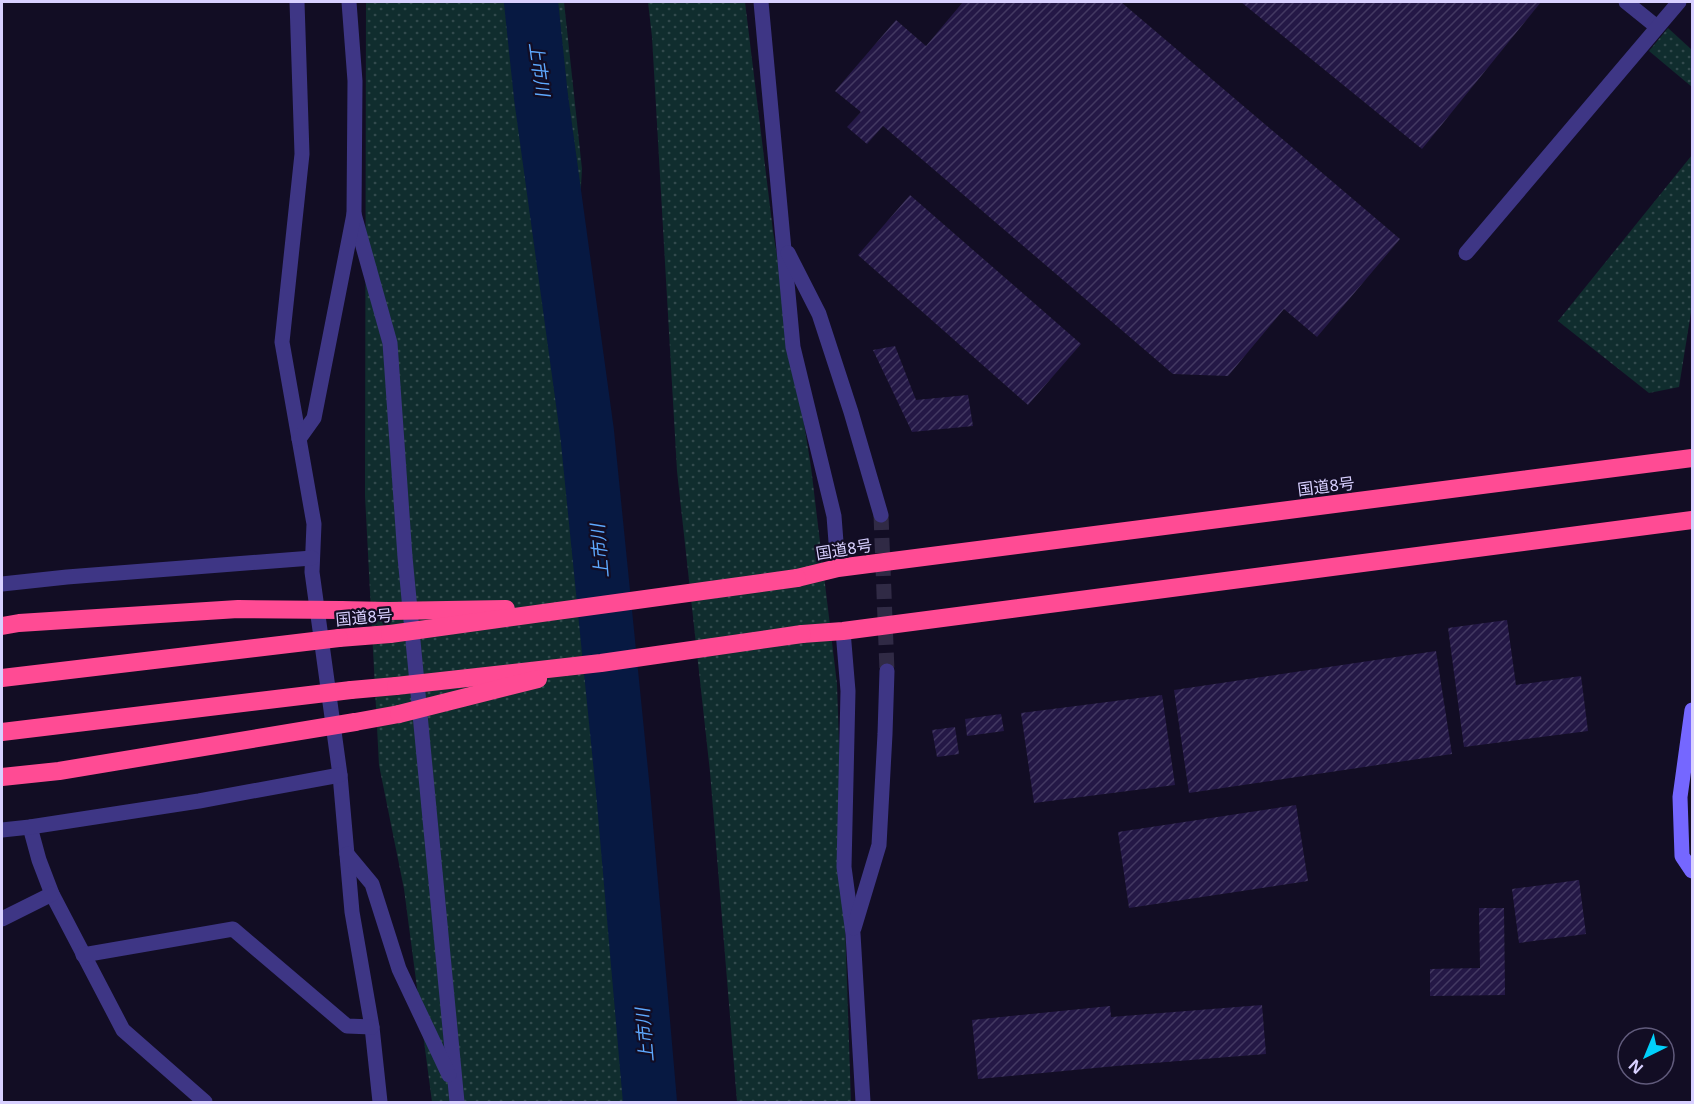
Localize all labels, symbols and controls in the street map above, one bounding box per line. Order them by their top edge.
water label: 上市川 [524,41,556,99]
street label: 国道8号 [1296,472,1356,500]
water label: 上市川 [585,521,613,579]
street label: 国道8号 [814,534,874,564]
street label: 国道8号 [335,604,393,630]
water label: 上市川 [630,1005,658,1063]
north arrow [1616,1026,1676,1086]
text: N [1624,1054,1648,1079]

